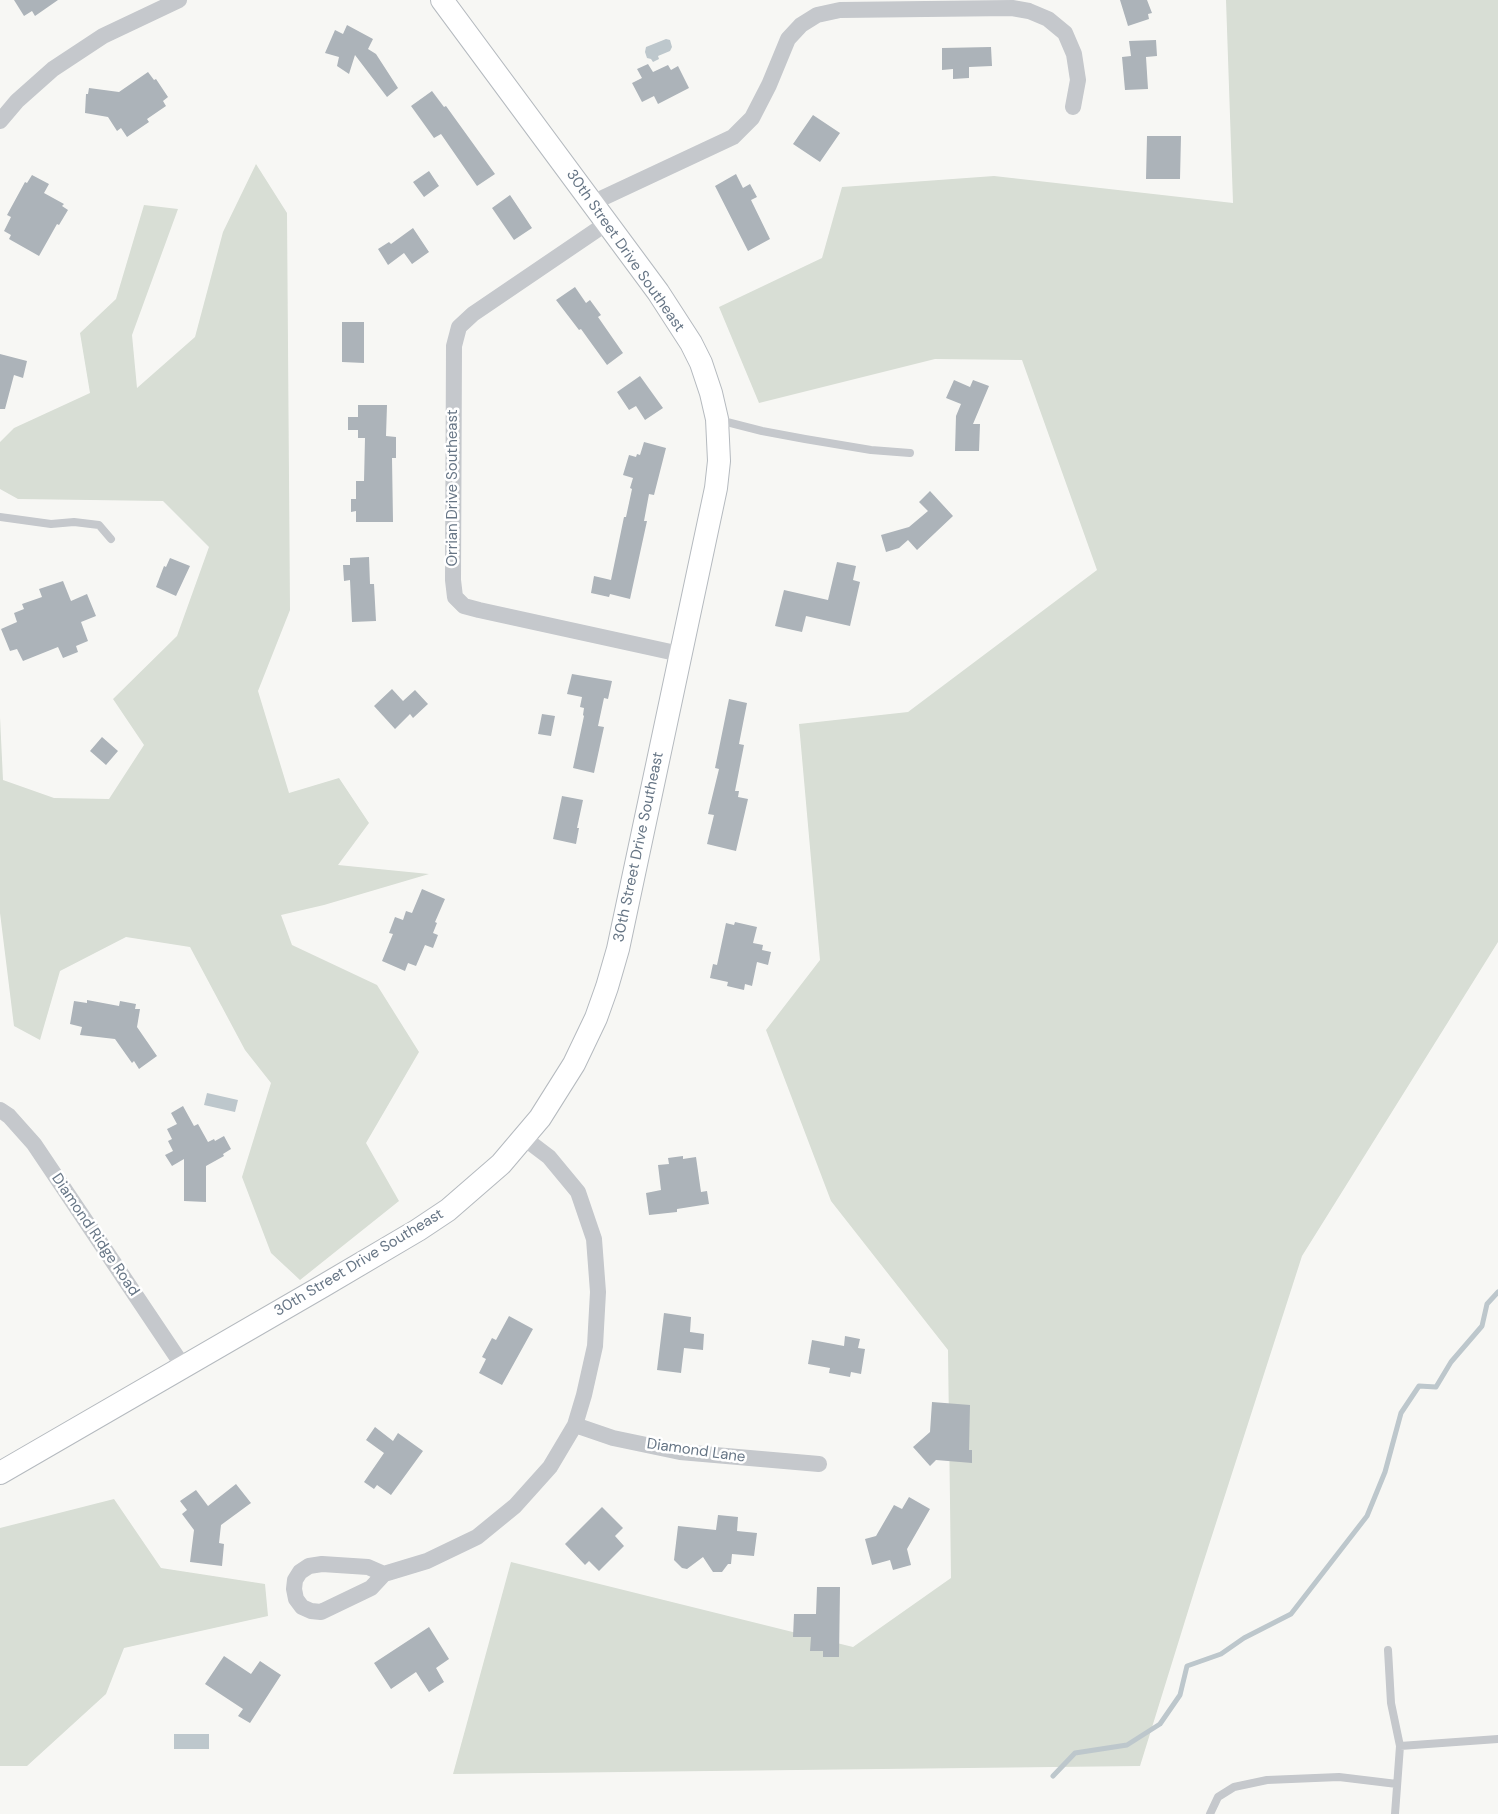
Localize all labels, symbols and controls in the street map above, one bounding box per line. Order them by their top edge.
street label: 30th Street Drive Southeast [562,166,688,336]
street label: Orrian Drive Southeast [444,409,462,567]
street label: 30th Street Drive Southeast [610,750,668,944]
street label: Diamond Ridge Road [47,1170,143,1300]
street label: 30th Street Drive Southeast [271,1205,447,1321]
street label: Diamond Lane [645,1435,747,1467]

